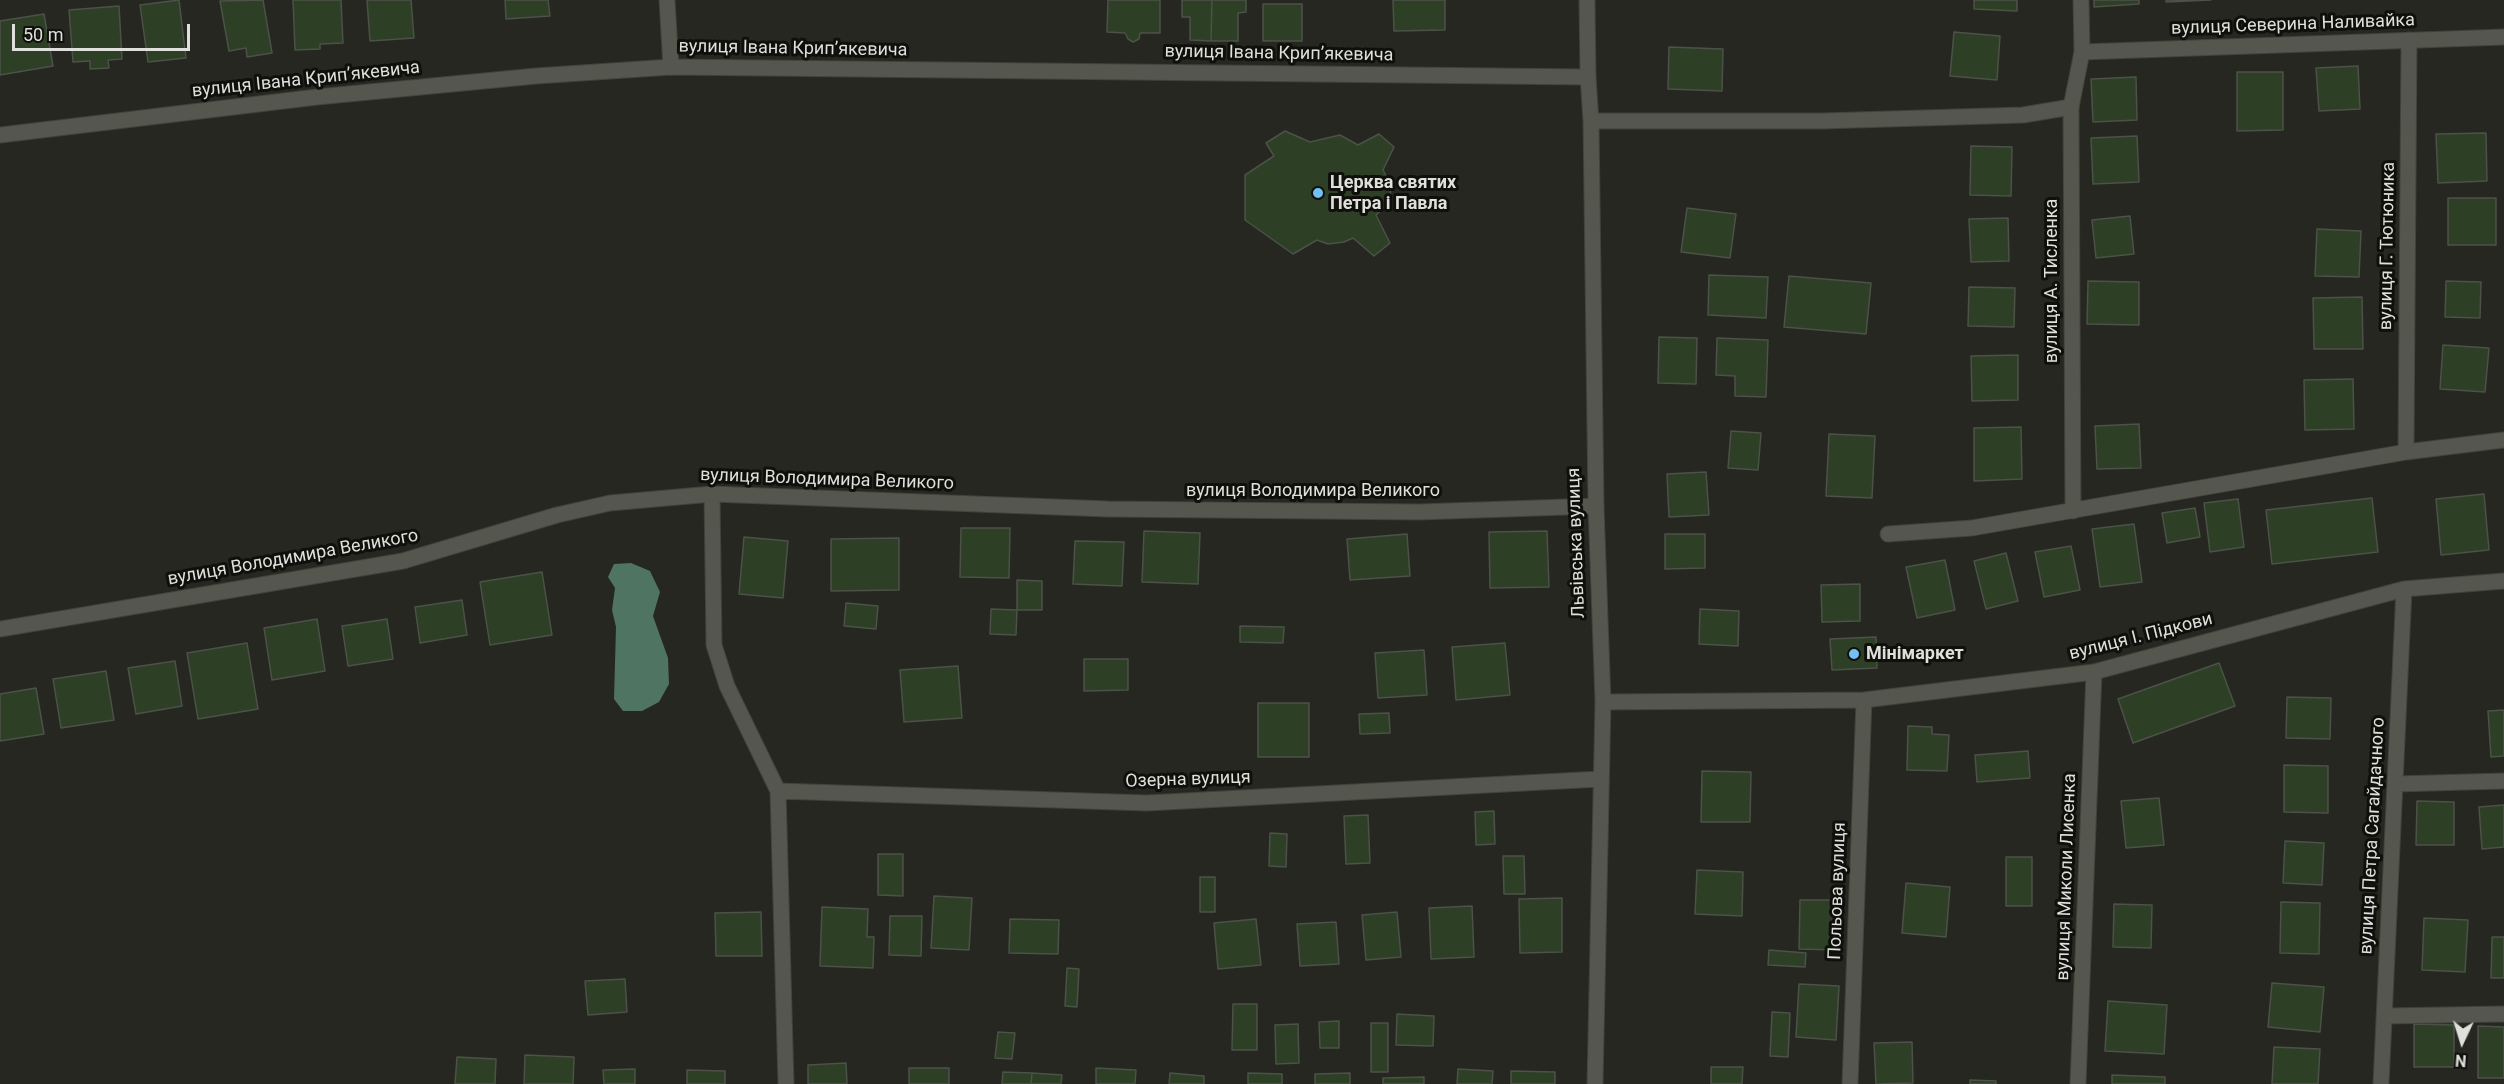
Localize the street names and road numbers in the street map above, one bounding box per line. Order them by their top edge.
street label: вулиця Северина Наливайка [2171,10,2415,40]
street label: вулиця Івана Крипʼякевича [678,36,908,62]
street label: вулиця Івана Крипʼякевича [1164,41,1394,67]
street label: вулиця Івана Крипʼякевича [191,57,421,103]
street label: вулиця Г. Тютюника [2376,162,2400,330]
street label: вулиця А. Тисленка [2041,199,2063,363]
street label: вулиця Володимира Великого [700,465,954,495]
street label: Львівська вулиця [1564,467,1590,619]
street label: вулиця Володимира Великого [1186,480,1440,502]
street label: вулиця Володимира Великого [166,525,420,591]
street label: вулиця І. Підкови [2067,609,2215,665]
street label: вулиця Петра Сагайдачного [2356,717,2390,955]
street label: Озерна вулиця [1125,767,1251,793]
street label: вулиця Миколи Лисенка [2053,773,2081,981]
street label: Польова вулиця [1825,822,1851,960]

